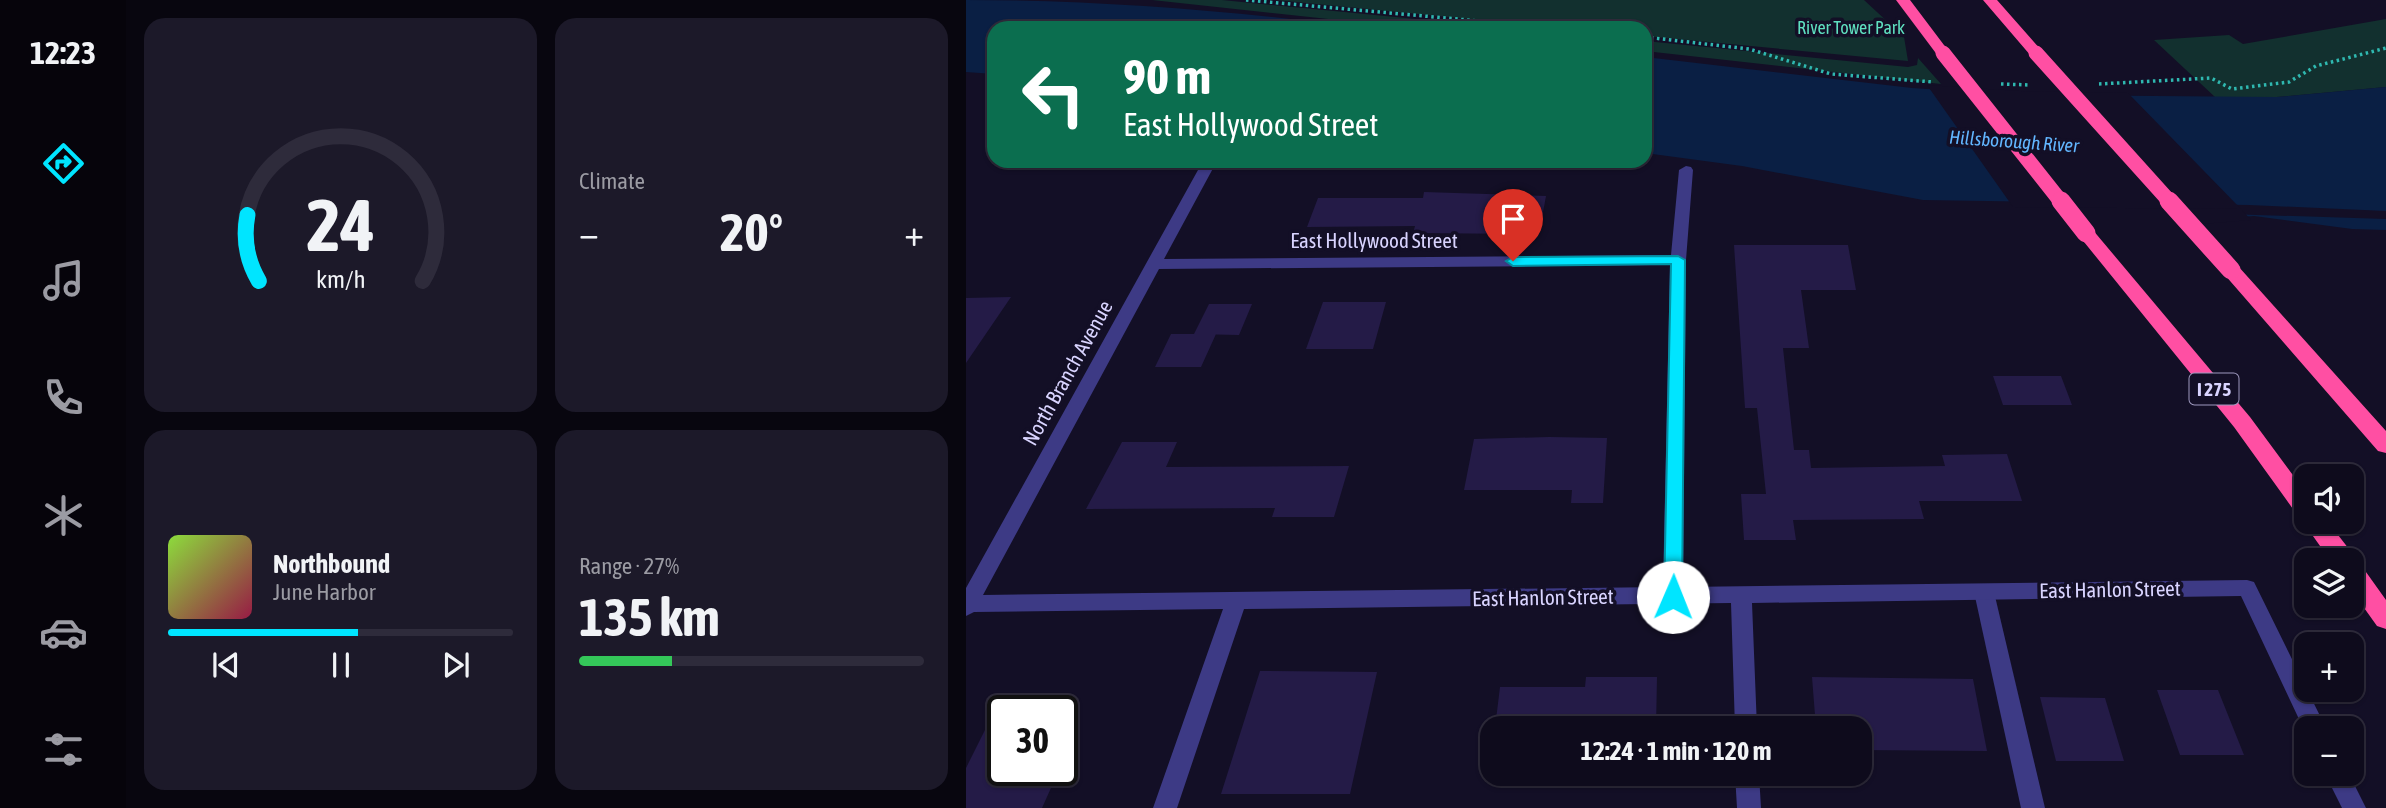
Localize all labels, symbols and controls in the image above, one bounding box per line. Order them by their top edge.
park label: River Tower Park [1797,17,1905,38]
text: 12:23 [30,34,96,71]
text: 90 m [1123,48,1211,104]
icon: left [1008,49,1099,140]
text: East Hollywood Street [1123,106,1379,143]
water label: Hillsborough River [1949,126,2081,157]
icon: directions [39,139,88,188]
text: Climate [579,168,645,194]
text: 24 [306,183,375,266]
pin [1483,189,1543,261]
icon: arrive [1494,200,1532,238]
text: 20° [720,202,783,262]
text: − [579,211,599,254]
text: + [904,211,924,254]
street label: East Hollywood Street [1290,228,1458,252]
icon: music [39,256,88,305]
text: km/h [316,265,365,293]
street label: North Branch Avenue [1017,296,1117,449]
icon: phone [39,373,88,422]
road number: I 275 [2190,374,2238,404]
map controls [2294,464,2364,786]
button: sound [2294,464,2364,534]
icon: climate [39,491,88,540]
button: layers [2294,548,2364,618]
text: Northbound [273,549,390,579]
text: Range · 27% [579,553,679,579]
position arrow [1636,560,1710,634]
street label: East Hanlon Street [2039,576,2181,602]
text: June Harbor [273,579,376,605]
street label: East Hanlon Street [1472,584,1614,610]
text: 135 km [579,587,720,647]
icon: car [39,608,88,657]
button: + [2294,632,2364,702]
icon: previous [207,646,245,684]
icon: pause [322,646,360,684]
icon: next [437,646,475,684]
speed limit sign: 30 [987,695,1078,786]
button: − [2294,716,2364,786]
icon: filters [39,725,88,774]
text: 12:24 · 1 min · 120 m [1581,736,1771,766]

